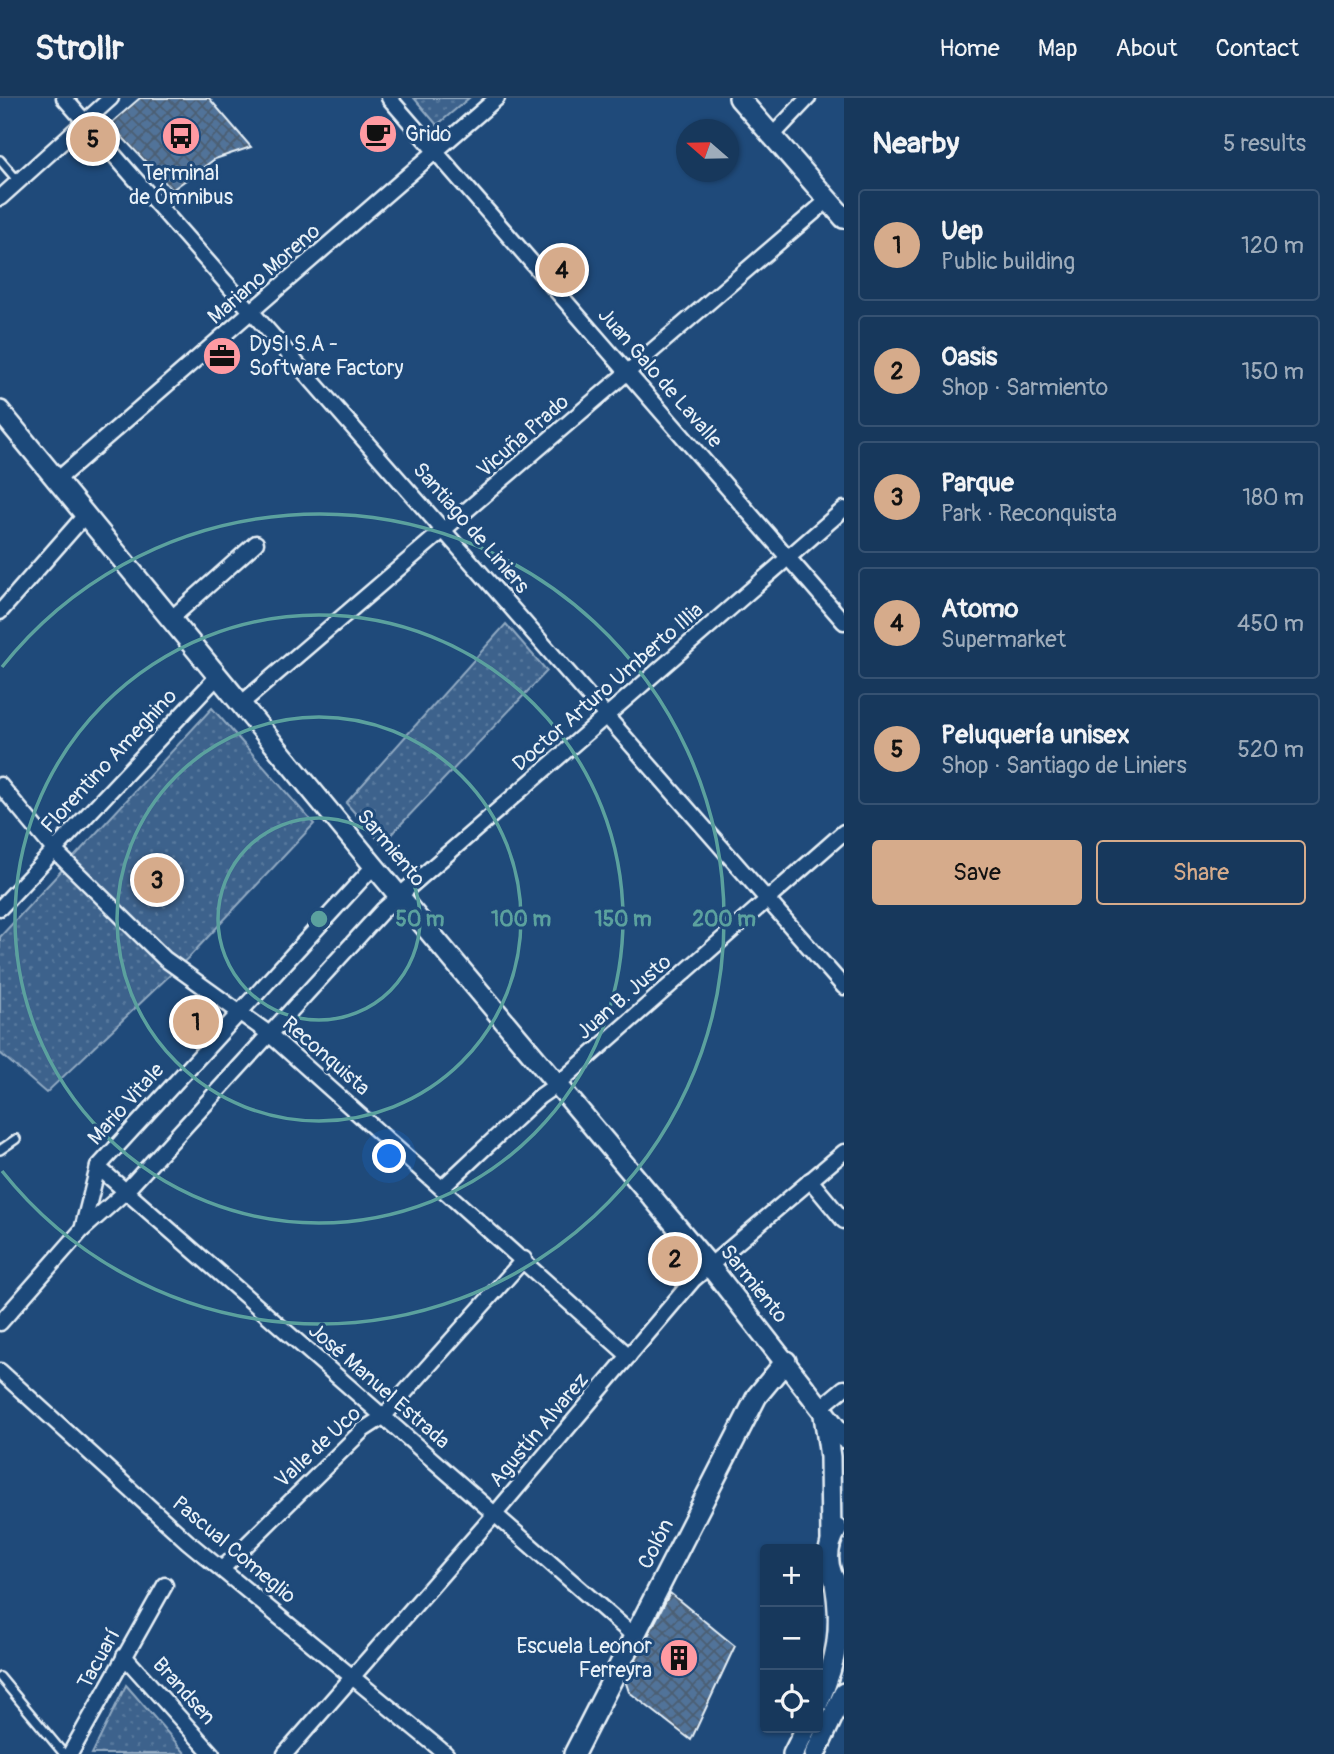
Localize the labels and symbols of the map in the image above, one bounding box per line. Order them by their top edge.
pin: 5 [70,113,116,165]
cafe icon: Grido [357,113,399,155]
bus stop icon: Terminal de Ómnibus [160,115,202,157]
north arrow [676,119,739,182]
place label: Grido [405,121,451,148]
place label: Terminal de Ómnibus [129,160,234,211]
street label: Mariano Moreno [202,218,326,330]
pin: 4 [539,244,585,296]
street label: Juan Galo de Lavalle [592,302,729,454]
place label: DySI S.A - Software Factory [249,331,403,382]
office icon: DySI S.A - Software Factory [201,335,243,377]
street label: Vicuña Prado [471,389,575,483]
street label: Santiago de Liniers [407,457,536,600]
street label: Doctor Arturo Umberto Illia [507,597,709,777]
street label: Florentino Ameghino [35,683,183,839]
street label: Sarmiento [351,804,431,892]
pin: 3 [134,854,180,906]
text: 50 m [396,906,445,933]
text: 100 m [491,906,551,933]
text: 150 m [594,906,652,933]
text: 200 m [692,906,756,933]
centre of rings [307,907,331,931]
street label: Juan B. Justo [571,948,677,1046]
pin: 1 [173,996,219,1048]
street label: Reconquista [276,1010,376,1102]
street label: Mario Vitale [82,1057,171,1151]
your location [372,1139,406,1173]
pin: 2 [652,1233,698,1285]
street label: Sarmiento [714,1239,794,1329]
street label: José Manuel Estrada [303,1317,455,1455]
street label: Agustín Alvarez [483,1367,595,1493]
street label: Valle de Uco [269,1400,367,1494]
street label: Pascual Comeglio [166,1490,302,1610]
street label: Colón [632,1514,680,1574]
street label: Tacuarí [72,1624,127,1694]
place label: Escuela Leonor Ferreyra [516,1633,652,1684]
building icon: Escuela Leonor Ferreyra [658,1637,700,1679]
street label: Brandsen [147,1652,221,1730]

